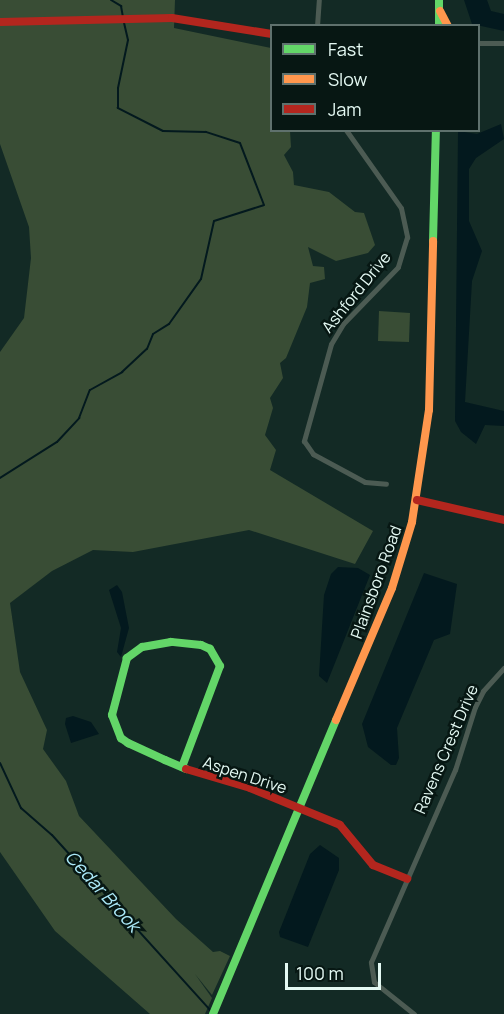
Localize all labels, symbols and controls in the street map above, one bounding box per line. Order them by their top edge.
legend [270,24,480,132]
text: Fast [328,37,363,61]
text: Slow [328,67,367,91]
text: Jam [328,97,362,121]
street label: Ashford Drive [318,248,394,336]
street label: Plainsboro Road [347,523,405,641]
street label: Ravens Crest Drive [410,682,482,816]
street label: Aspen Drive [201,752,289,798]
water label: Cedar Brook [61,846,145,936]
scale bar [288,951,384,989]
text: 100 m [296,961,344,985]

